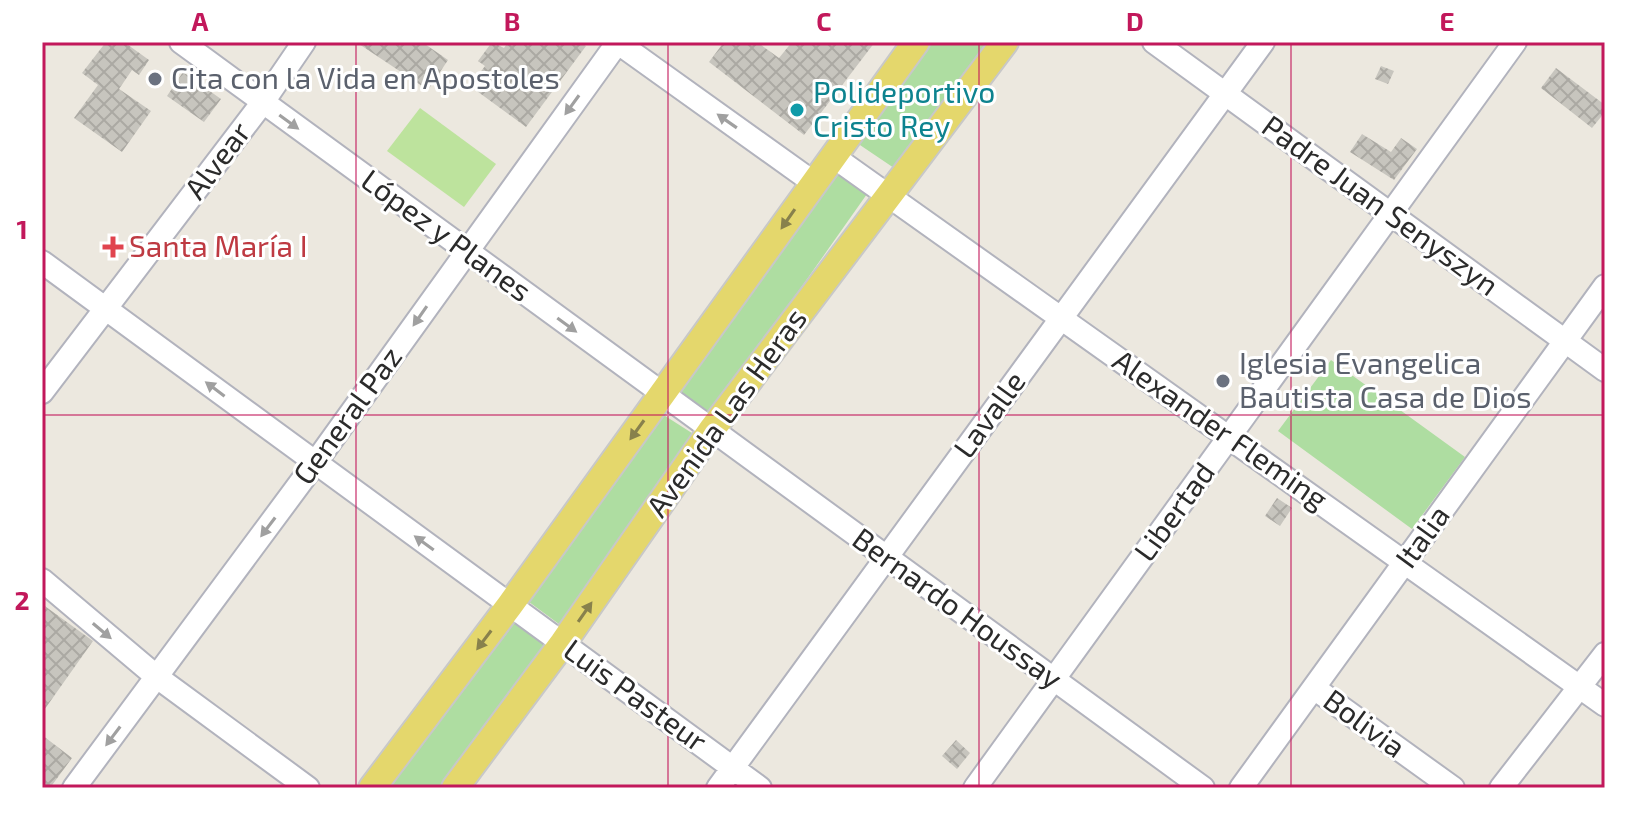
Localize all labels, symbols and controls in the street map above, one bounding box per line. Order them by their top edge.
text: A [192,5,209,36]
text: B [504,5,520,36]
text: C [816,5,832,36]
text: D [1126,5,1144,36]
text: E [1439,5,1455,36]
place label: Cita con la Vida en Apostoles [171,59,560,95]
marker: Cita con la Vida en Apostoles [146,70,164,88]
place label: Polideportivo Cristo Rey [813,73,995,143]
one-way arrow [564,94,580,116]
marker: Polideportivo Cristo Rey [788,101,806,119]
street label: Padre Juan Senyszyn [1256,107,1506,302]
one-way arrow [279,113,299,129]
street label: Alvear [176,114,257,205]
one-way arrow [717,114,738,129]
street label: López y Planes [355,161,539,308]
one-way arrow [781,208,796,229]
text: 1 [16,213,28,244]
place label: Santa María I [129,227,308,263]
marker: Santa María I [104,238,122,256]
street label: Avenida Las Heras [638,301,813,523]
one-way arrow [413,305,428,326]
one-way arrow [557,316,577,332]
street label: General Paz [284,339,408,491]
street label: Alexander Fleming [1107,341,1336,516]
place label: Iglesia Evangelica Bautista Casa de Dios [1239,344,1531,414]
street label: Lavalle [945,364,1032,464]
marker: Iglesia Evangelica Bautista Casa de Dios [1214,372,1232,390]
one-way arrow [205,381,225,397]
one-way arrow [630,420,645,441]
street label: Libertad [1126,454,1221,567]
street label: Italia [1387,497,1456,574]
one-way arrow [260,516,276,538]
street label: Bernardo Houssay [846,519,1070,696]
one-way arrow [414,536,435,551]
text: 2 [14,584,30,615]
one-way arrow [577,602,592,623]
one-way arrow [91,622,111,639]
one-way arrow [476,630,492,650]
street label: Luis Pasteur [558,630,715,758]
street label: Bolivia [1317,681,1413,764]
one-way arrow [105,725,121,747]

